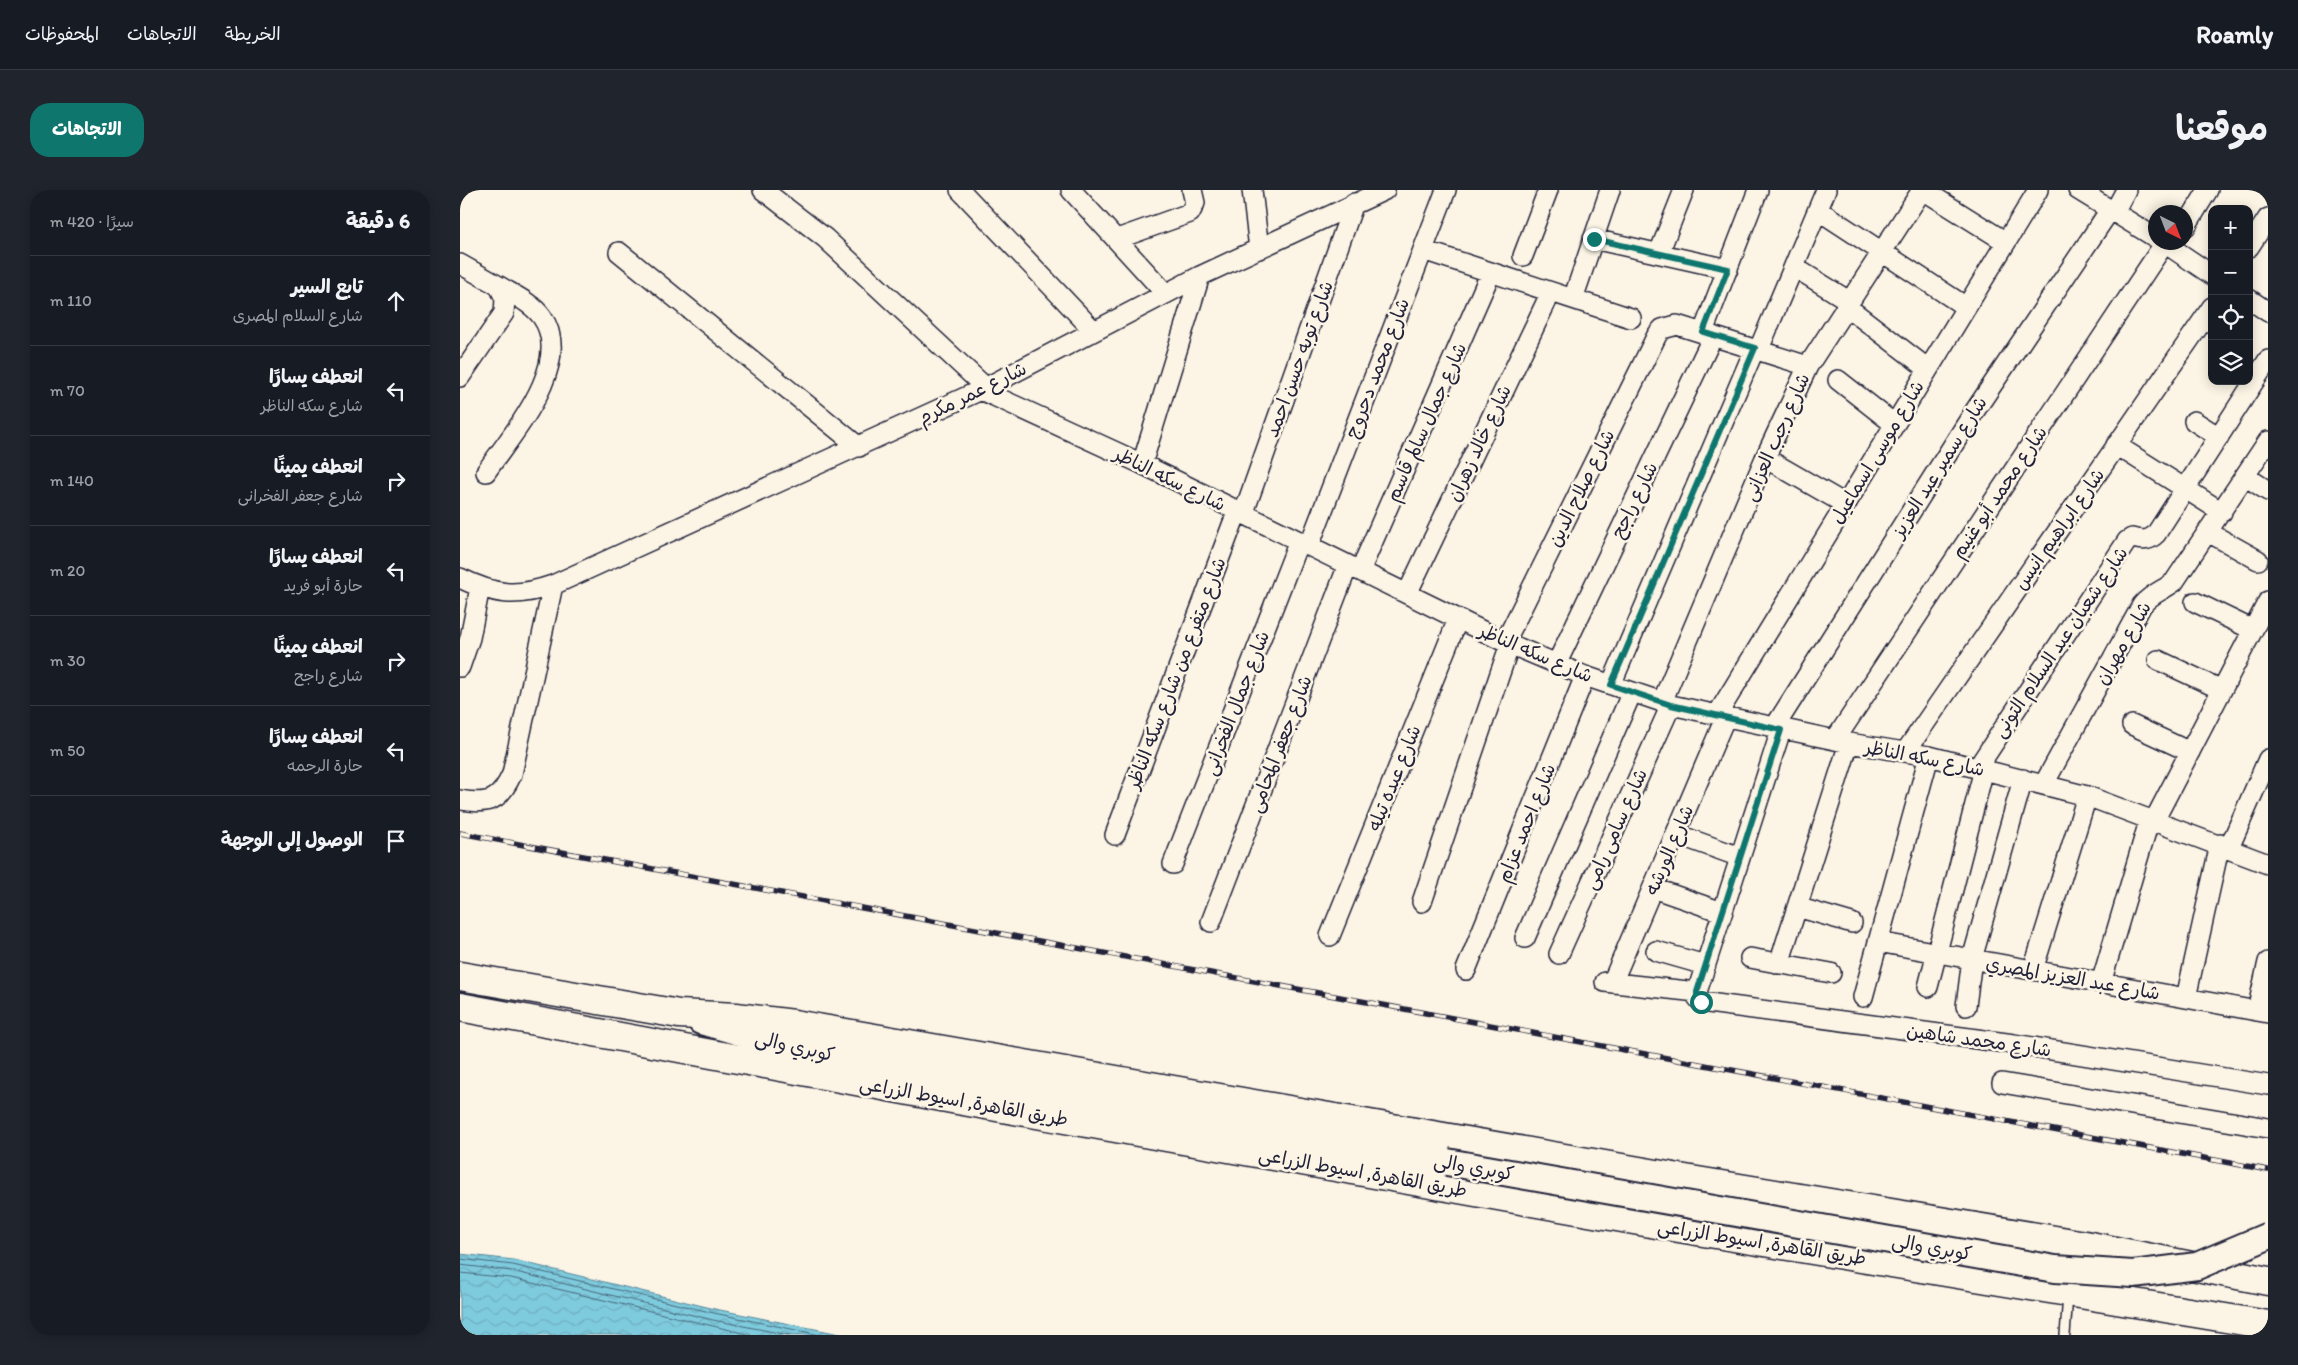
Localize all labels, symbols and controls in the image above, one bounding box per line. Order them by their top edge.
text: Roamly [2196,20,2273,49]
text: المحفوظات [25,23,99,45]
text: الاتجاهات [127,23,197,45]
text: الخريطة [225,23,281,45]
button: الاتجاهات [30,103,144,157]
text: موقعنا [2175,107,2268,149]
north arrow [2148,205,2193,250]
map controls [2208,205,2253,385]
button: + [2208,205,2253,250]
text: 6 دقيقة [346,208,410,233]
text: سيرًا · 420 m [50,212,134,231]
route end [1583,228,1606,251]
button: − [2208,250,2253,295]
text: تابع السير [291,275,363,298]
street label: شارع توبه حسن احمد [1260,277,1340,441]
icon: ahead [382,287,410,315]
text: 110 m [50,291,92,310]
street label: شارع محمد دحروج [1340,295,1416,442]
button: locate [2208,295,2253,340]
text: شارع السلام المصرى [233,306,363,325]
street label: شارع جمال سالم قاسم [1381,339,1474,506]
button: layers [2208,340,2253,385]
street label: شارع عمر مكرم [914,357,1032,432]
text: انعطف يسارًا [269,365,363,388]
street label: شارع رجب العزانى [1738,369,1816,505]
street label: شارع موسى اسماعيل [1825,376,1931,529]
icon: left [382,377,410,405]
text: 70 m [50,381,85,400]
street label: شارع خالد زهران [1442,381,1518,506]
street label: شارع سمير عبد العزيز [1885,392,1993,545]
text: شارع سكه الناظر [261,396,363,415]
street label: شارع محمد أبو غنيم [1946,421,2054,564]
street label: شارع صلاح الدين [1543,426,1621,551]
street label: شارع سكه الناظر [1108,441,1230,518]
text: انعطف يمينًا [274,455,363,478]
street label: شارع راجح [1606,458,1664,543]
street label: شارع ابراهيم انيس [2009,464,2112,596]
icon: right [382,467,410,495]
text: 140 m [50,471,94,490]
text: شارع جعفر الفخرانى [238,486,363,505]
street label: شارع شعبان عبد السلام التونى [1987,542,2135,744]
text: انعطف يسارًا [269,545,363,568]
street label: شارع متفرع من شارع سكه الناظر [1121,554,1233,794]
icon: left [382,557,410,585]
text: 20 m [50,561,85,580]
text: حارة أبو فريد [283,576,363,595]
street label: شارع مهران [2090,597,2158,690]
street label: شارع سكه الناظر [1473,618,1596,689]
street label: شارع جمال الفخرانى [1198,628,1276,779]
text: انعطف يمينًا [274,635,363,658]
icon: right [382,647,410,675]
text: 30 m [50,651,86,670]
text: شارع راجح [294,666,363,685]
street label: شارع جعفر المحامى [1243,672,1319,817]
street label: شارع عبده تيله [1362,722,1428,835]
text: انعطف يسارًا [269,725,363,748]
street label: شارع سكه الناظر [1861,735,1987,783]
icon: left [382,737,410,765]
text: 50 m [50,741,85,760]
text: حارة الرحمه [287,756,363,775]
street label: شارع احمد عزام [1492,760,1563,887]
street label: شارع سامى رامى [1578,765,1654,894]
street label: شارع الورشه [1640,802,1700,899]
icon: arrive [382,827,410,855]
text: الوصول إلى الوجهة [221,828,363,851]
street label: شارع عبد العزيز المصري [1984,951,2162,1008]
route start [1690,991,1713,1014]
street label: شارع محمد شاهين [1905,1018,2053,1064]
street label: كوبري والى [752,1026,837,1069]
street label: طريق القاهرة, اسيوط الزراعى [858,1071,1070,1132]
street label: طريق القاهرة, اسيوط الزراعى [1257,1142,1469,1203]
street label: كوبري والى [1432,1149,1516,1188]
street label: طريق القاهرة, اسيوط الزراعى [1656,1214,1868,1271]
street label: كوبري والى [1890,1229,1974,1268]

